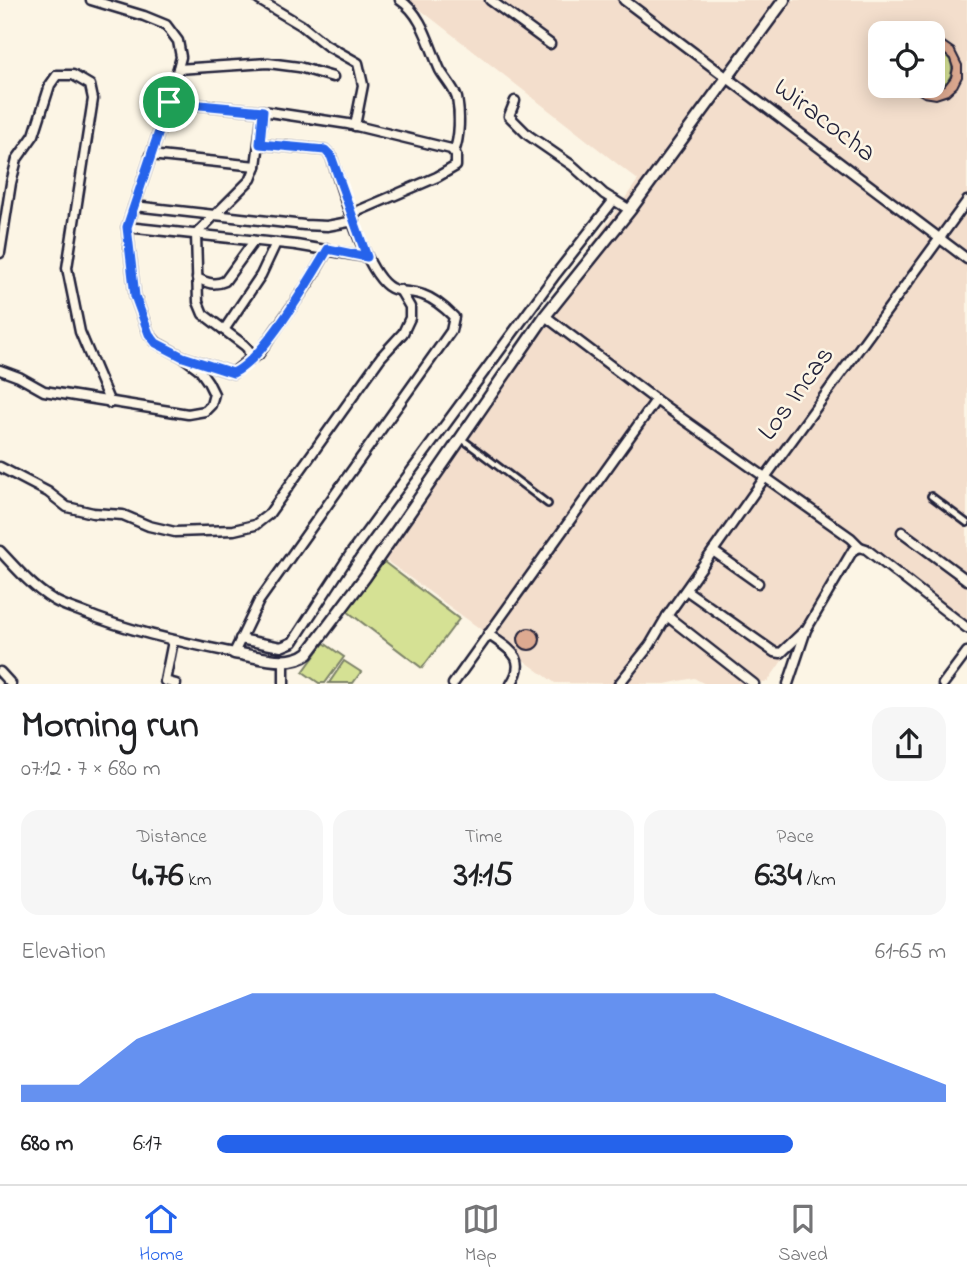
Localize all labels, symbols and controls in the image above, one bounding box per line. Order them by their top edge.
map controls [868,21,945,98]
button: locate [868,21,945,98]
street label: Wiracocha [764,69,884,173]
pin [139,72,199,132]
icon: arrive [150,83,188,121]
street label: Los Incas [749,338,845,450]
text: Morning run [21,699,199,755]
button: share [872,707,946,781]
text: 07:12 · 7 × 680 m [21,753,161,786]
text: Distance [137,824,207,851]
text: Time [465,824,502,851]
text: Pace [777,824,814,851]
text: 4.76 [132,851,184,902]
text: 31:15 [454,851,513,902]
text: 6:34 [755,851,802,902]
text: km [184,867,211,894]
text: /km [802,867,836,894]
text: Elevation [21,936,106,969]
text: 61–65 m [875,936,946,969]
text: 680 m [21,1128,73,1161]
text: 6:17 [133,1128,162,1161]
tab: Home [139,1200,183,1269]
tab: Map [462,1200,500,1269]
tab: Saved [778,1200,828,1269]

